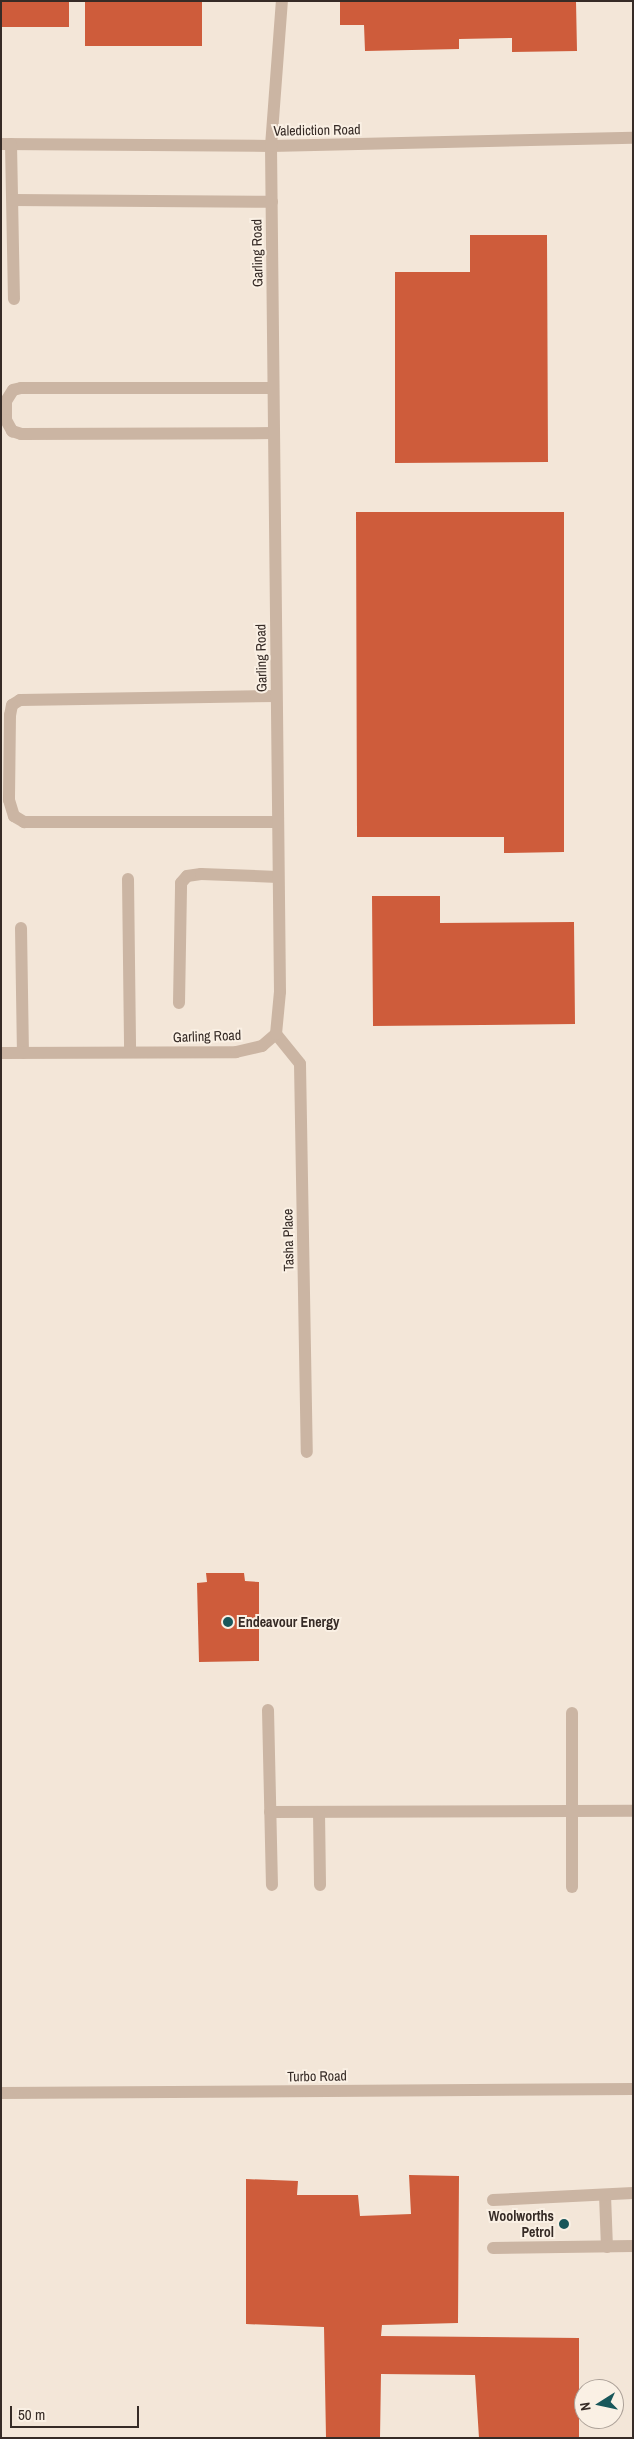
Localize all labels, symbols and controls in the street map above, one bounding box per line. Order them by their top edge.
street label: Valediction Road [273,121,361,139]
street label: Garling Road [248,219,266,287]
street label: Garling Road [252,624,270,692]
street label: Garling Road [173,1026,241,1046]
street label: Tasha Place [279,1208,297,1272]
place label: Endeavour Energy [238,1614,339,1630]
marker: Endeavour Energy [222,1616,234,1628]
street label: Turbo Road [287,2067,347,2085]
place label: Woolworths Petrol [489,2208,554,2240]
marker: Woolworths Petrol [558,2218,570,2230]
north arrow [574,2379,624,2429]
scale bar [12,2396,141,2428]
text: N [576,2401,595,2412]
text: 50 m [18,2404,45,2425]

